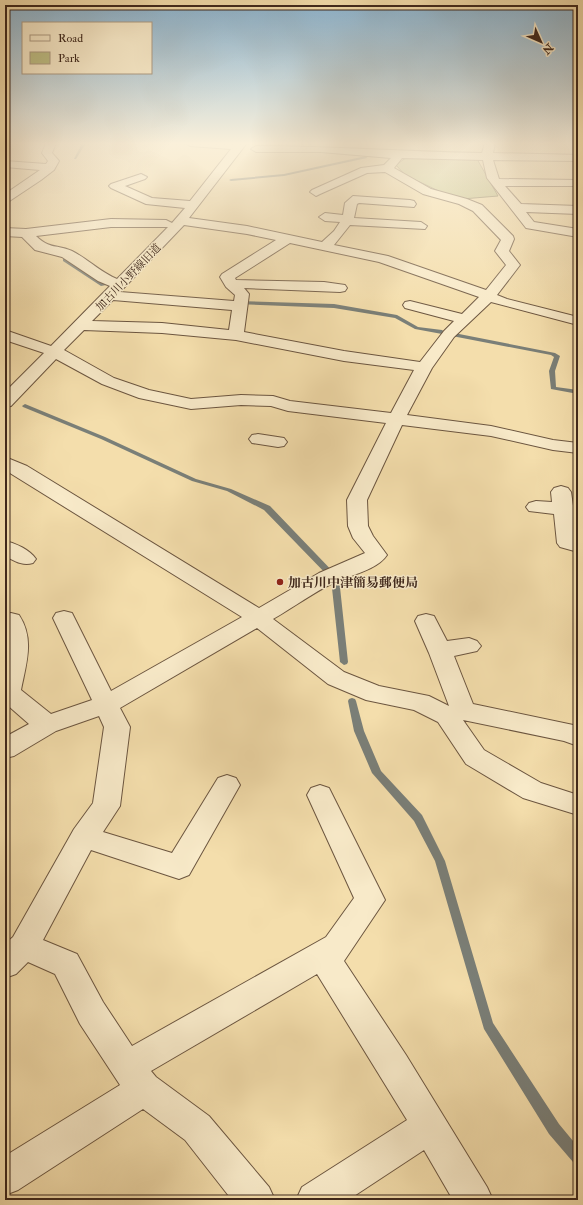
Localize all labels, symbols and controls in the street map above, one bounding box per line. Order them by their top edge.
legend [22,22,152,74]
north arrow [521,22,561,62]
text: Road [58,31,83,46]
text: N [539,40,557,58]
text: Park [58,51,80,66]
street label: 加古川小野線旧道 [93,241,164,314]
place label: 加古川中津簡易郵便局 [288,575,418,591]
marker: 加古川中津簡易郵便局 [275,577,285,587]

